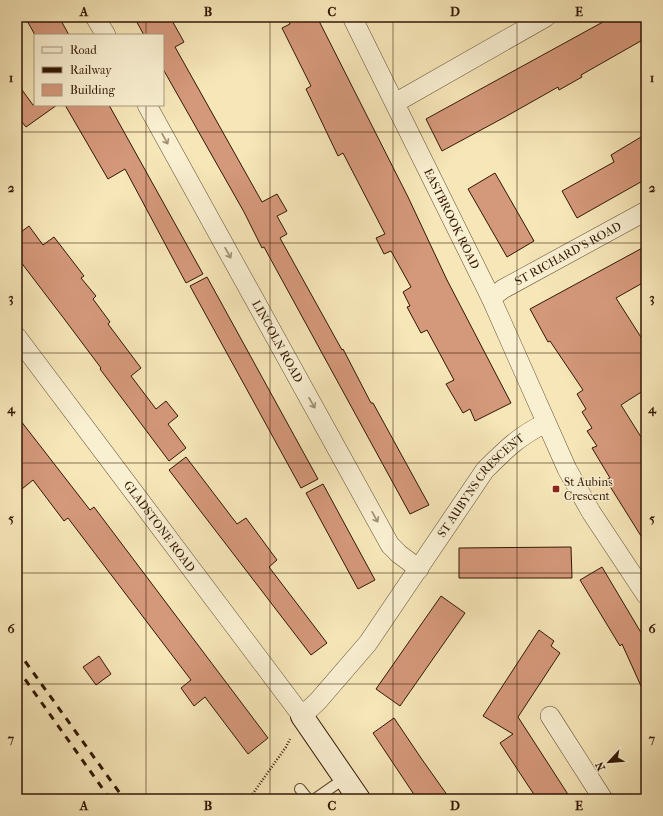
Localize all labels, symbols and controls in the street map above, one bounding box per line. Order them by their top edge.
text: A [79,4,89,19]
text: B [204,4,213,19]
text: C [328,4,337,19]
text: D [450,4,460,19]
text: E [575,4,583,19]
legend [34,34,164,106]
text: Road [70,43,97,57]
text: Railway [70,63,112,77]
text: 1 [9,70,14,85]
text: 1 [650,70,655,85]
text: Building [70,83,115,97]
one-way arrow [162,133,170,145]
street label: EASTBROOK ROAD [421,166,482,271]
text: 2 [8,180,15,195]
text: 2 [649,180,656,195]
street label: ST RICHARD'S ROAD [512,219,624,288]
one-way arrow [225,247,233,259]
text: 3 [8,290,14,306]
text: 3 [649,290,655,306]
street label: LINCOLN ROAD [249,298,306,385]
one-way arrow [308,397,316,409]
text: 4 [6,401,16,417]
text: 4 [647,401,657,417]
street label: ST AUBYNS CRESCENT [434,430,528,540]
place label: St Aubins Crescent [564,475,613,503]
street label: GLADSTONE ROAD [121,478,198,575]
marker: St Aubins Crescent [551,484,561,494]
text: 5 [8,511,14,526]
one-way arrow [371,511,379,523]
text: 5 [649,511,655,526]
text: 6 [7,621,15,636]
text: 6 [648,621,656,636]
text: 7 [7,731,15,746]
text: 7 [648,731,656,746]
north arrow [589,742,629,782]
text: N [593,759,608,773]
text: A [79,798,89,813]
text: B [204,798,213,813]
text: C [328,798,337,813]
text: D [450,798,460,813]
text: E [575,798,583,813]

